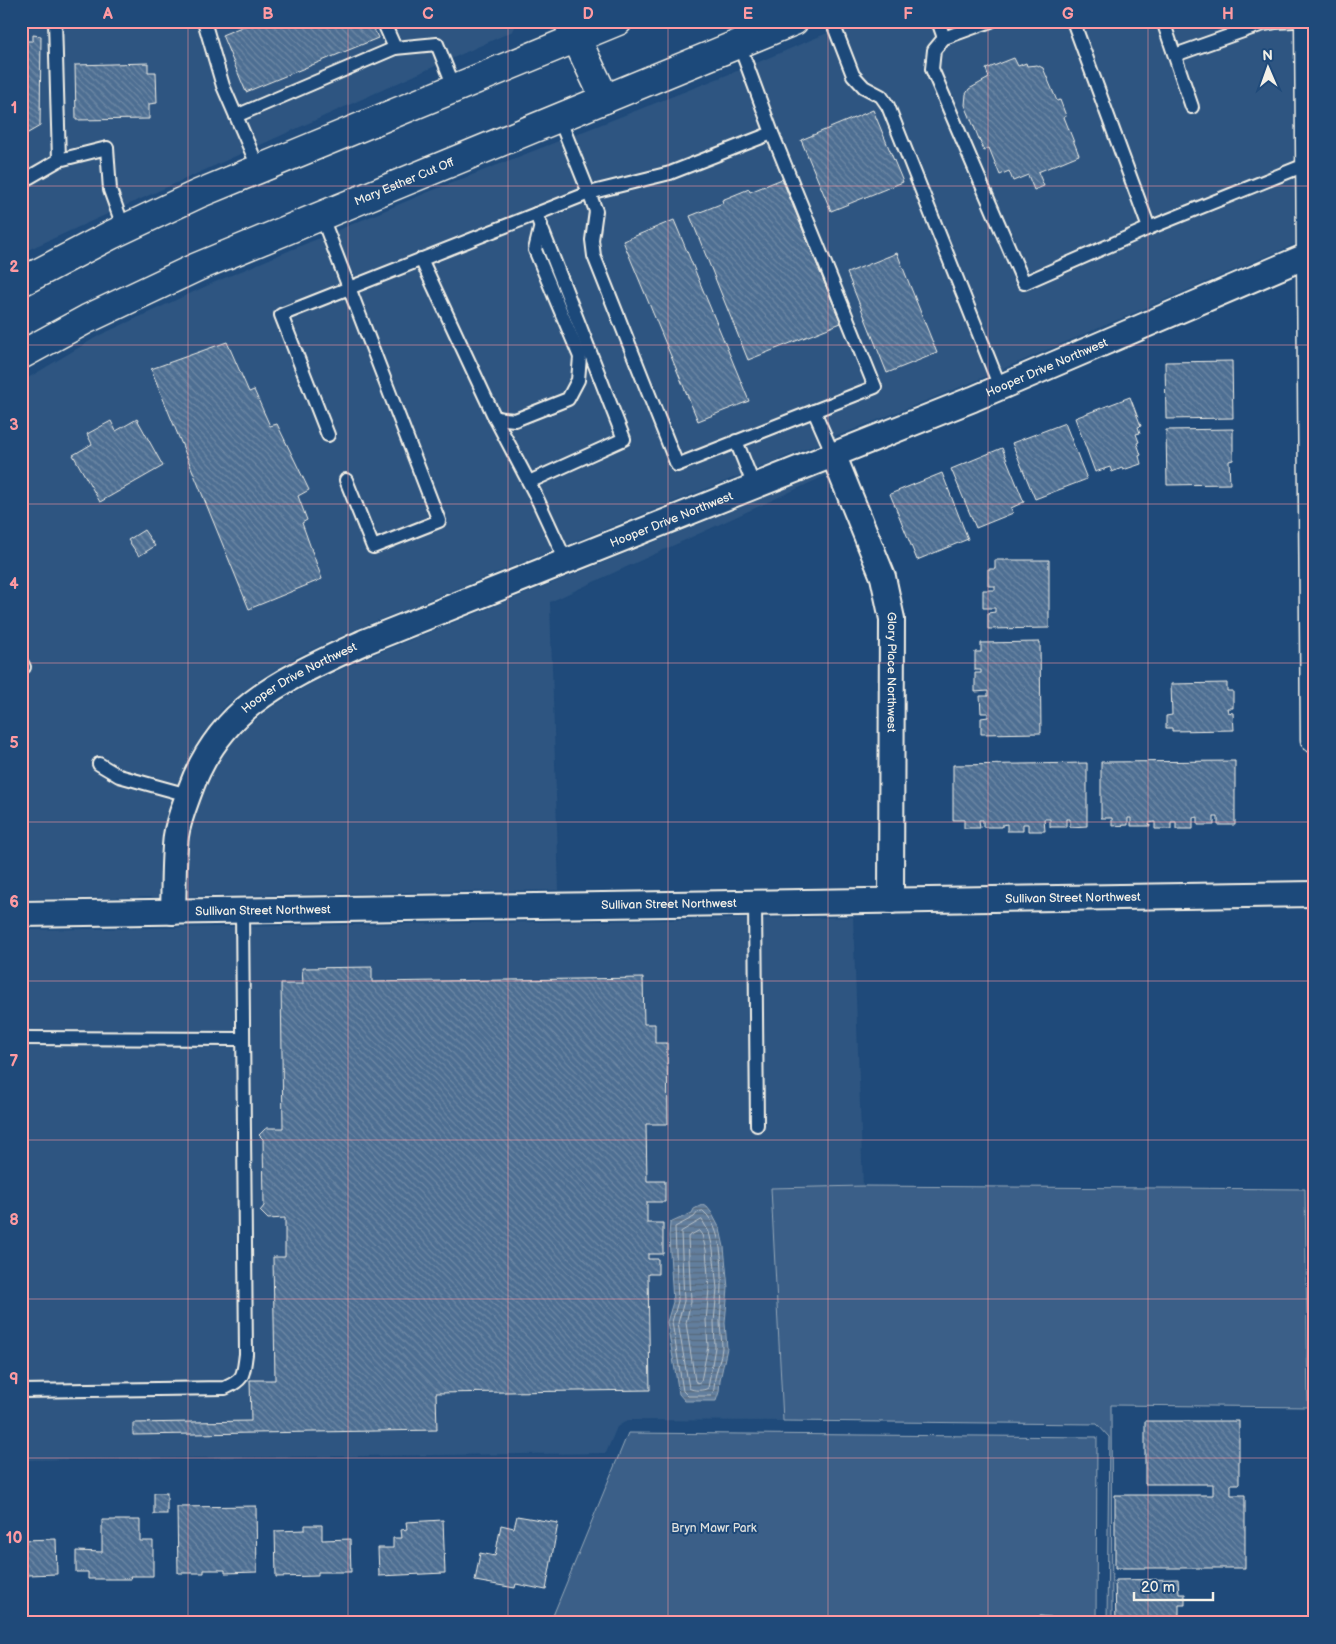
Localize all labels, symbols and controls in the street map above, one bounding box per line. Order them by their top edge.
text: A [102,5,113,24]
text: B [262,5,274,24]
text: C [422,5,434,24]
text: D [582,5,594,24]
text: E [743,5,753,24]
text: F [903,5,913,24]
text: G [1062,5,1074,24]
text: H [1222,5,1234,24]
north arrow [1244,42,1294,92]
text: N [1262,47,1273,64]
text: 1 [11,99,17,118]
street label: Mary Esther Cut Off [352,155,457,209]
text: 2 [9,258,19,277]
street label: Hooper Drive Northwest [984,335,1110,401]
text: 3 [9,416,19,435]
street label: Hooper Drive Northwest [608,489,735,551]
text: 4 [9,575,19,594]
street label: Glory Place Northwest [883,611,899,733]
street label: Hooper Drive Northwest [239,639,360,717]
text: 5 [9,734,19,753]
street label: Sullivan Street Northwest [1005,890,1141,907]
text: 6 [9,893,19,912]
street label: Sullivan Street Northwest [601,896,737,913]
street label: Sullivan Street Northwest [195,902,331,919]
text: 7 [10,1052,19,1071]
text: 8 [9,1211,19,1230]
text: 9 [9,1370,19,1389]
park label: Bryn Mawr Park [671,1521,757,1536]
text: 10 [6,1529,22,1548]
scale bar [1134,1569,1212,1601]
text: 20 m [1141,1578,1175,1597]

